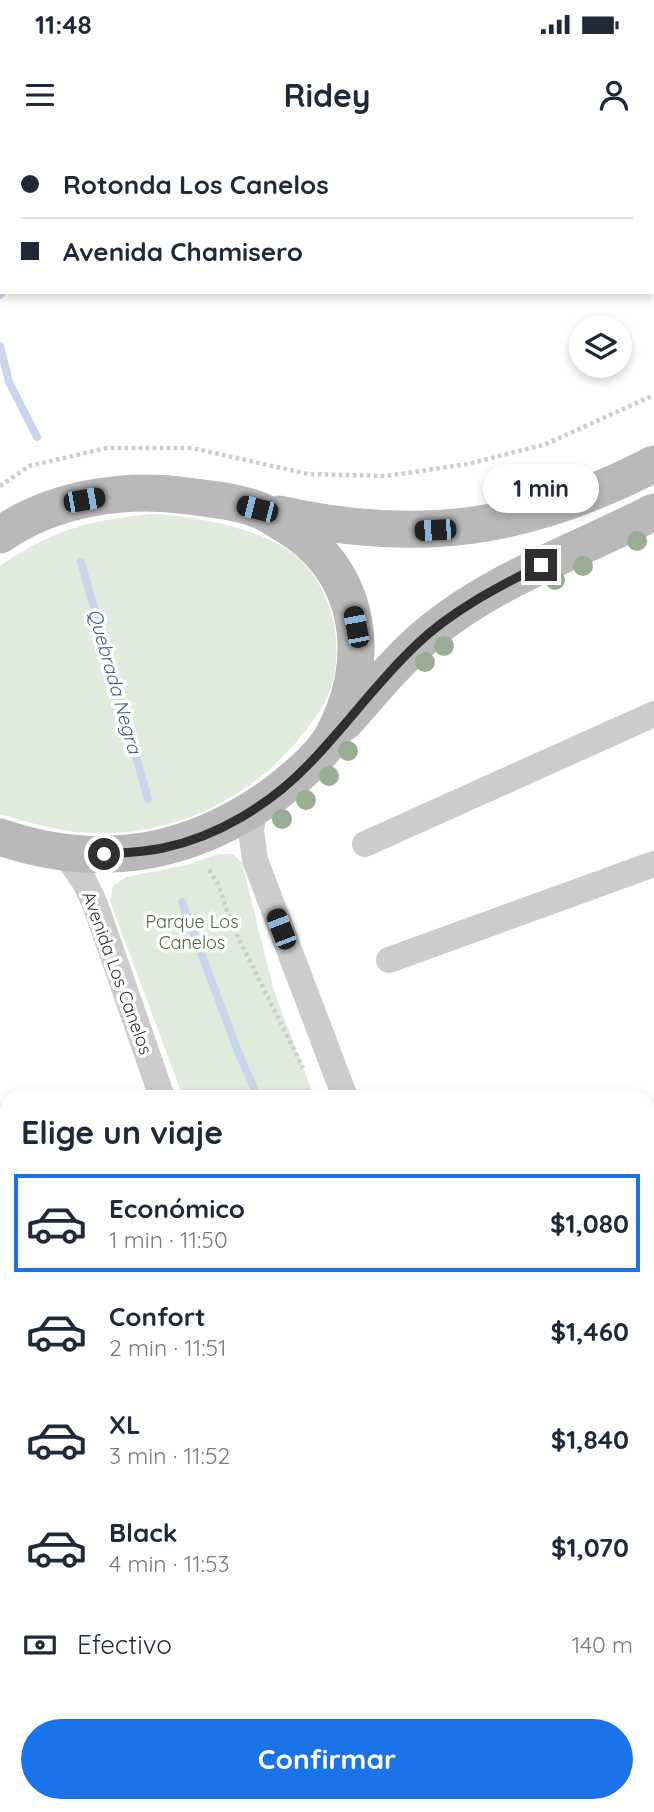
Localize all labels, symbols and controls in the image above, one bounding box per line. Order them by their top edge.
text: 11:48 [35,8,92,41]
text: Ridey [283,75,371,115]
icon: menu [21,76,59,114]
icon: person [595,76,633,114]
text: Rotonda Los Canelos [63,168,329,201]
text: Avenida Chamisero [63,235,303,268]
map controls [569,315,632,378]
button: layers [569,315,632,378]
callout: 1 min [483,464,599,512]
text: 1 min [513,474,569,503]
car [62,486,107,514]
car [235,494,280,524]
car [414,518,457,542]
route end [525,549,557,581]
car [342,604,371,650]
water label: Quebrada Negra [83,606,148,758]
route start [88,838,120,870]
street label: Avenida Los Canelos [77,888,158,1058]
car [264,906,299,952]
park label: Parque Los Canelos [145,910,239,954]
text: Elige un viaje [21,1112,223,1152]
icon: car [25,1192,88,1255]
text: Económico [109,1192,245,1225]
text: $1,080 [550,1207,629,1240]
text: 1 min · 11:50 [109,1225,228,1254]
icon: car [25,1300,88,1363]
text: Confort [109,1300,206,1333]
text: $1,460 [551,1315,629,1348]
text: 2 min · 11:51 [109,1333,227,1362]
icon: car [25,1408,88,1471]
text: XL [109,1408,141,1441]
text: $1,840 [551,1423,629,1456]
text: 3 min · 11:52 [109,1441,230,1470]
icon: car [25,1516,88,1579]
text: Black [109,1516,178,1549]
text: $1,070 [551,1531,629,1564]
text: 4 min · 11:53 [109,1549,230,1578]
icon: cash [21,1626,59,1664]
text: Efectivo [77,1628,172,1661]
text: 140 m [572,1630,633,1659]
button: Confirmar [21,1719,633,1799]

